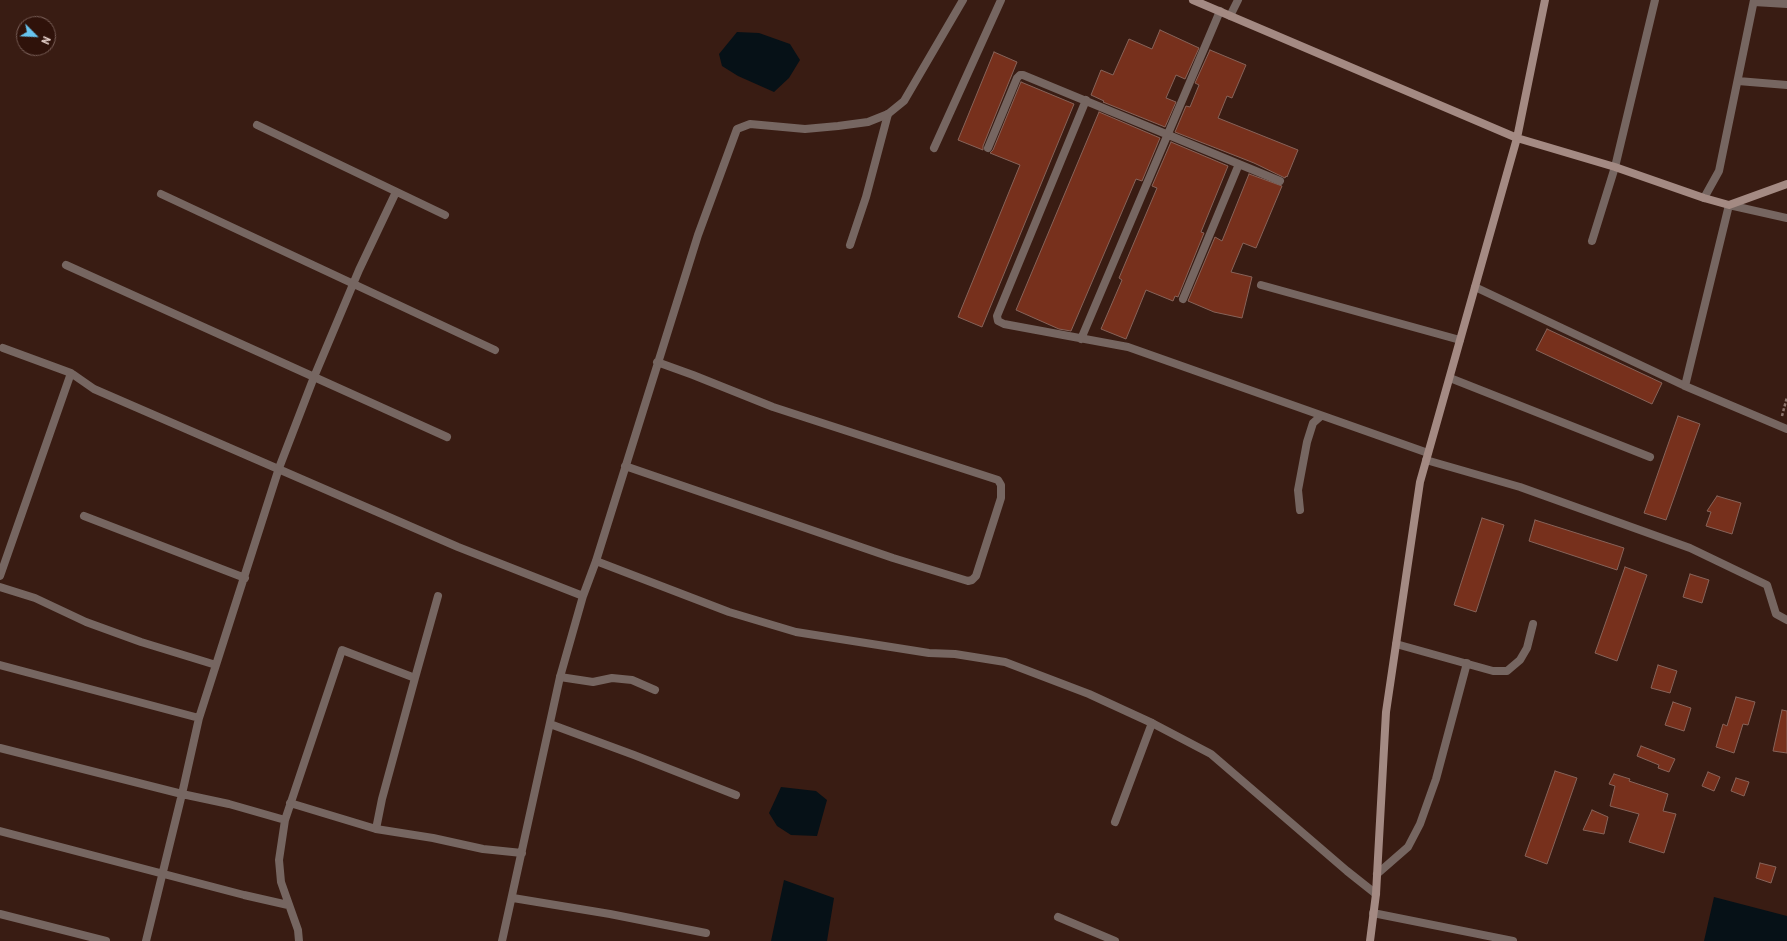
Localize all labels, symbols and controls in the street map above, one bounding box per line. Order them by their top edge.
north arrow [16,16,56,56]
text: N [39,35,54,47]

